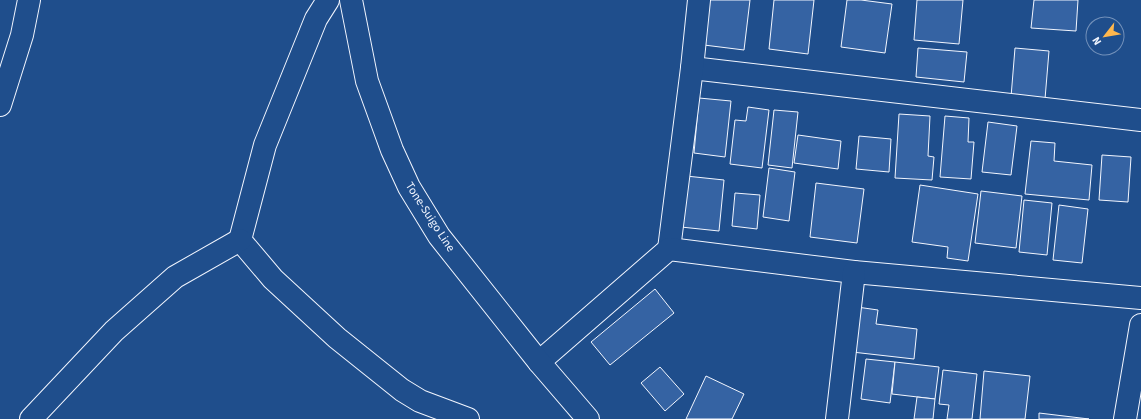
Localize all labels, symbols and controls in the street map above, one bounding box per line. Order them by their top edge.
north arrow [1085,16,1125,56]
text: N [1089,34,1105,48]
street label: Tone-Suigo Line [401,179,459,255]

